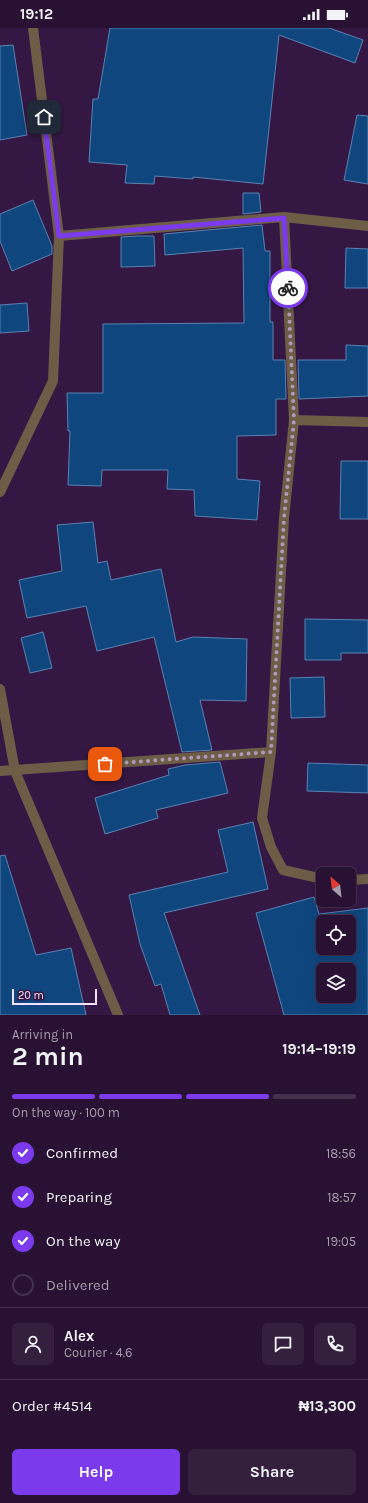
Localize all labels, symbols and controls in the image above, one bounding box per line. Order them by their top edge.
text: 19:12 [20,5,53,23]
pin [27,100,61,134]
icon: home [33,106,55,128]
courier [268,268,308,308]
icon: bike [277,277,299,299]
pin [88,747,122,781]
icon: bag [94,753,116,775]
north arrow [316,867,356,907]
map controls [316,867,356,1003]
button: locate [316,915,356,955]
button: layers [316,963,356,1003]
scale bar [12,987,97,1006]
text: 20 m [18,989,44,1002]
text: Arriving in [12,1027,73,1042]
text: 19:14–19:19 [282,1040,356,1058]
text: 2 min [12,1041,84,1072]
text: On the way · 100 m [12,1105,120,1120]
icon: check [12,1142,34,1164]
text: Confirmed [46,1144,118,1162]
text: 18:56 [326,1146,356,1161]
icon: check [12,1186,34,1208]
text: Preparing [46,1188,112,1206]
text: 18:57 [327,1190,356,1205]
icon: check [12,1230,34,1252]
text: On the way [46,1232,120,1250]
text: 19:05 [326,1234,356,1249]
text: Delivered [46,1276,110,1294]
button: person [12,1323,54,1365]
button: chat [262,1323,304,1365]
button: phone [314,1323,356,1365]
text: Alex [64,1327,94,1345]
text: Courier · 4.6 [64,1345,132,1360]
text: Order #4514 [12,1397,92,1415]
text: ₦13,300 [298,1397,356,1415]
button: Help [12,1449,180,1495]
button: Share [188,1449,356,1495]

